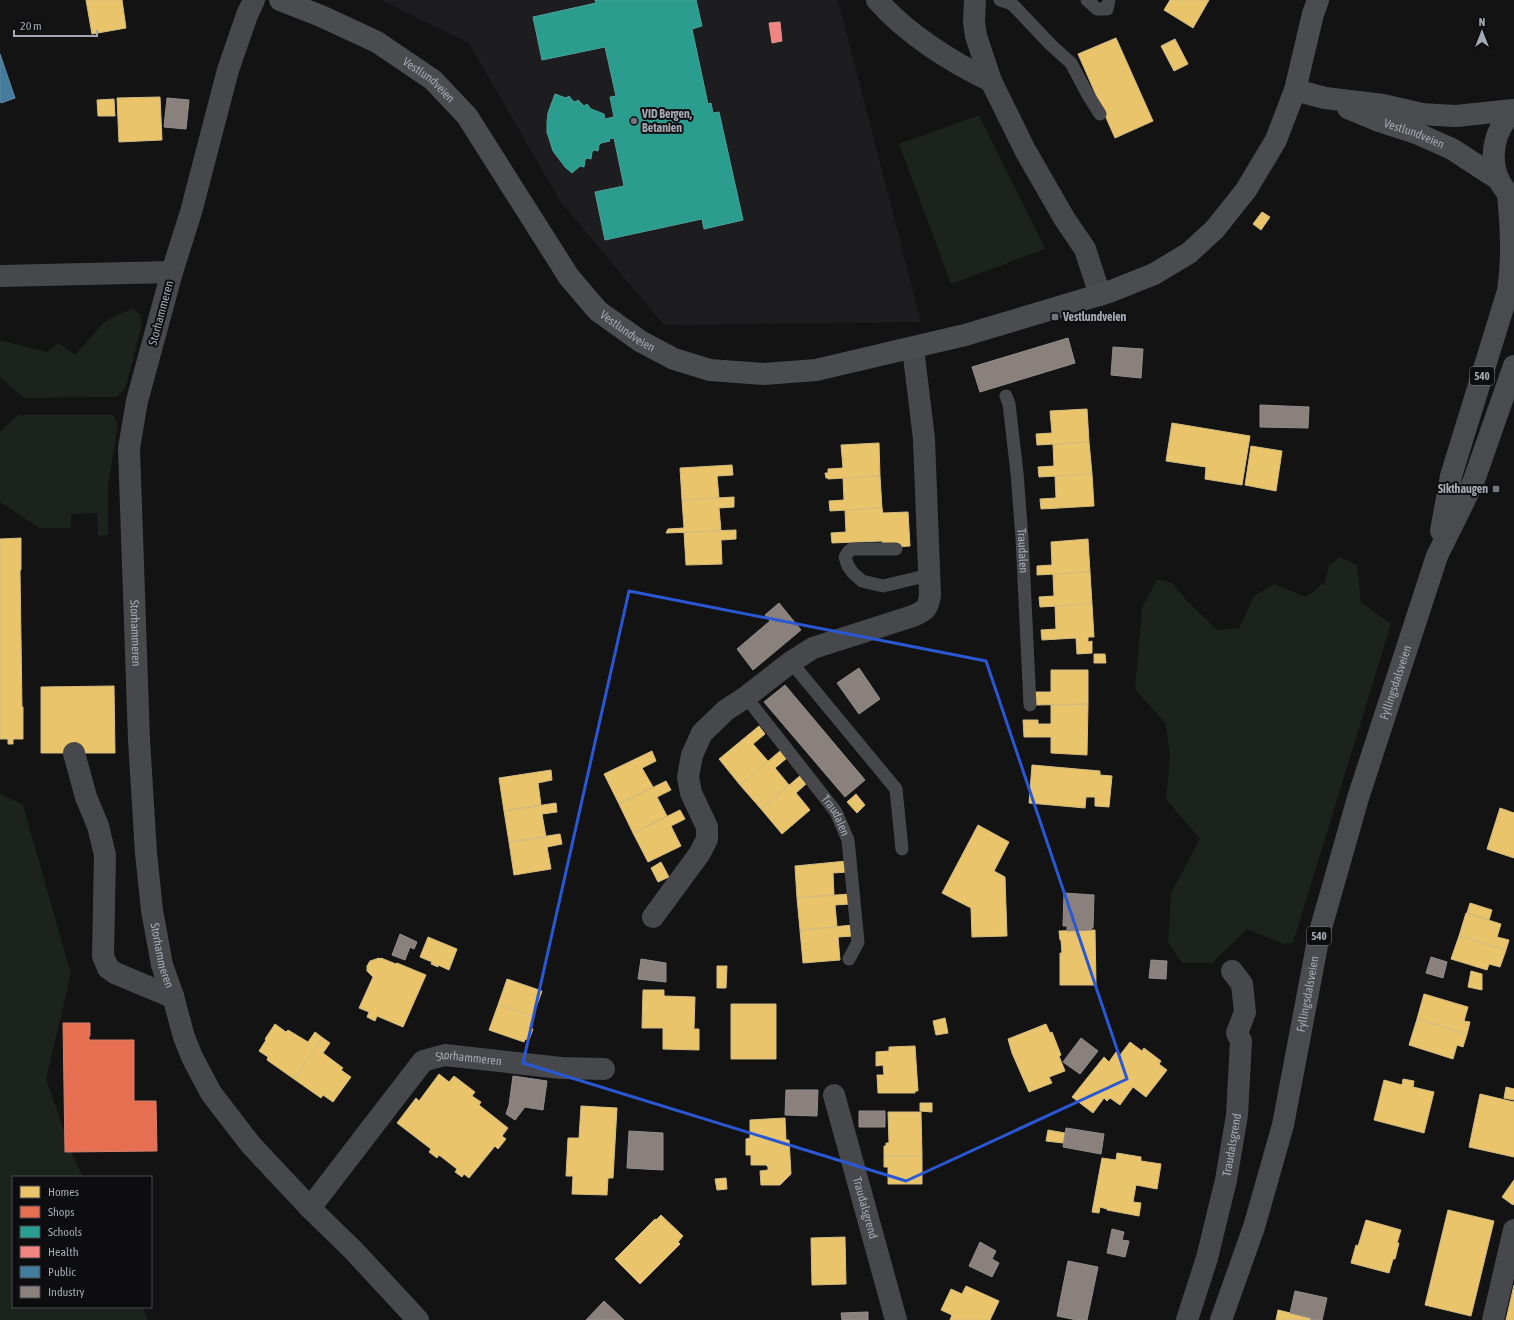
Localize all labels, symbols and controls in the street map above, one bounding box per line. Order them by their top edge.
scale bar [14,12,97,38]
north arrow [1462,12,1502,52]
text: N [1479,16,1485,28]
text: 20 m [20,19,42,33]
street label: Vestlundveien [400,54,458,105]
place label: VID Bergen, Betanien [641,107,692,135]
marker: VID Bergen, Betanien [629,116,639,126]
street label: Vestlundveien [1382,116,1446,152]
street label: Storhammeren [146,279,176,347]
street label: Vestlundveien [597,308,657,355]
place label: Vestlundveien [1062,310,1127,324]
marker: Vestlundveien [1050,312,1060,322]
road number: 540 [1470,367,1494,385]
place label: Sikthaugen [1438,482,1488,496]
marker: Sikthaugen [1491,484,1501,494]
street label: Traudalen [1014,528,1031,574]
street label: Storhammeren [127,600,143,667]
street label: Fyllingsdalsveien [1377,644,1414,721]
street label: Traudalen [818,792,852,838]
street label: Storhammeren [147,922,177,990]
road number: 540 [1307,927,1331,945]
street label: Fyllingsdalsveien [1294,955,1322,1033]
street label: Storhammeren [434,1048,502,1068]
street label: Traudalsgrend [1220,1112,1244,1177]
street label: Traudalsgrend [850,1175,880,1240]
legend [12,1176,152,1308]
text: Homes [48,1185,79,1199]
text: Shops [48,1205,74,1219]
text: Schools [48,1225,82,1239]
text: Health [48,1245,78,1259]
text: Public [48,1265,76,1279]
text: Industry [48,1285,85,1299]

